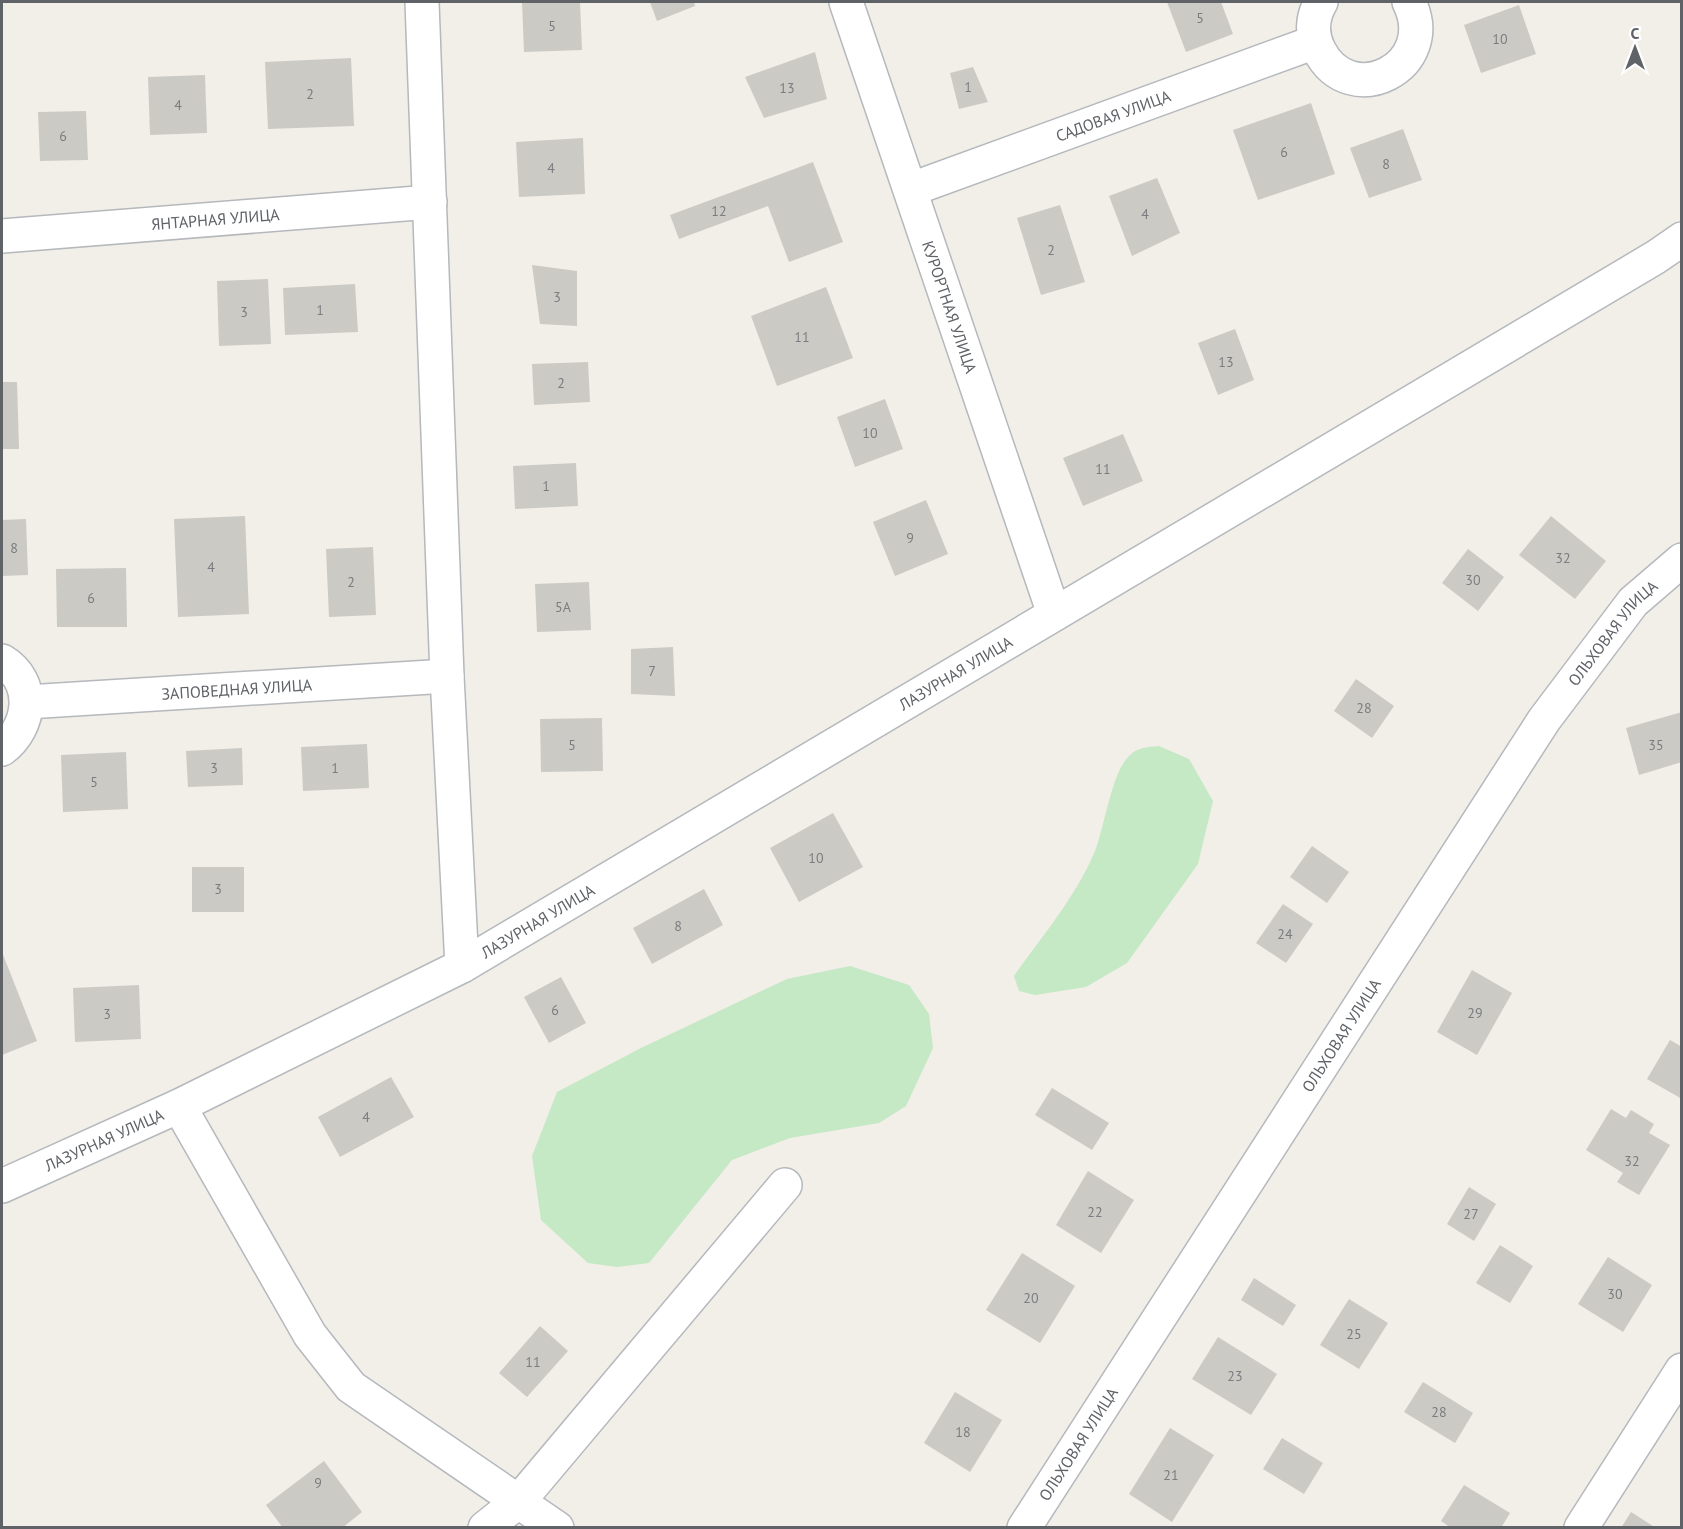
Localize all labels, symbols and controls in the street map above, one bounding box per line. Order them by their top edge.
house number: 5 [1196,9,1204,27]
house number: 5 [548,17,556,35]
north arrow [1605,18,1665,78]
text: С [1631,23,1640,43]
house number: 10 [1492,30,1508,48]
house number: 1 [964,78,972,96]
house number: 13 [779,79,795,97]
house number: 2 [306,85,314,103]
street label: САДОВАЯ УЛИЦА [1053,85,1174,146]
house number: 4 [174,96,182,114]
house number: 6 [59,127,67,145]
house number: 6 [1280,143,1288,161]
house number: 8 [1382,155,1390,173]
house number: 4 [547,159,555,177]
house number: 12 [711,202,727,220]
street label: ЯНТАРНАЯ УЛИЦА [150,204,281,234]
house number: 4 [1141,205,1149,223]
street label: КУРОРТНАЯ УЛИЦА [918,238,982,376]
house number: 2 [1047,241,1055,259]
house number: 3 [553,288,561,306]
house number: 1 [316,301,324,319]
house number: 3 [240,303,248,321]
house number: 11 [794,328,810,346]
house number: 13 [1218,353,1234,371]
house number: 2 [557,374,565,392]
house number: 10 [862,424,878,442]
house number: 11 [1095,460,1111,478]
house number: 1 [542,477,550,495]
house number: 9 [906,529,914,547]
house number: 8 [10,539,18,557]
house number: 32 [1555,549,1571,567]
house number: 4 [207,558,215,576]
house number: 30 [1465,571,1481,589]
house number: 2 [347,573,355,591]
street label: ОЛЬХОВАЯ УЛИЦА [1563,575,1662,690]
house number: 6 [87,589,95,607]
house number: 5А [555,598,572,616]
street label: ЛАЗУРНАЯ УЛИЦА [894,631,1016,715]
house number: 7 [648,662,656,680]
street label: ЗАПОВЕДНАЯ УЛИЦА [161,674,313,704]
house number: 28 [1356,699,1372,717]
house number: 5 [568,736,576,754]
house number: 35 [1648,736,1664,754]
house number: 3 [210,759,218,777]
house number: 1 [331,759,339,777]
house number: 5 [90,773,98,791]
house number: 10 [808,849,824,867]
street label: ЛАЗУРНАЯ УЛИЦА [476,879,599,963]
house number: 3 [214,880,222,898]
house number: 8 [674,917,682,935]
house number: 24 [1277,925,1293,943]
street label: ОЛЬХОВАЯ УЛИЦА [1297,974,1385,1096]
house number: 6 [551,1001,559,1019]
house number: 29 [1467,1004,1483,1022]
house number: 3 [103,1005,111,1023]
street label: ЛАЗУРНАЯ УЛИЦА [40,1104,167,1176]
house number: 4 [362,1108,370,1126]
house number: 32 [1624,1152,1640,1170]
house number: 22 [1087,1203,1103,1221]
house number: 27 [1463,1205,1479,1223]
house number: 30 [1607,1285,1623,1303]
house number: 20 [1023,1289,1039,1307]
house number: 25 [1346,1325,1362,1343]
house number: 11 [525,1353,541,1371]
house number: 23 [1227,1367,1243,1385]
street label: ОЛЬХОВАЯ УЛИЦА [1034,1383,1122,1504]
house number: 28 [1431,1403,1447,1421]
house number: 18 [955,1423,971,1441]
house number: 21 [1163,1466,1179,1484]
house number: 9 [314,1474,322,1492]

